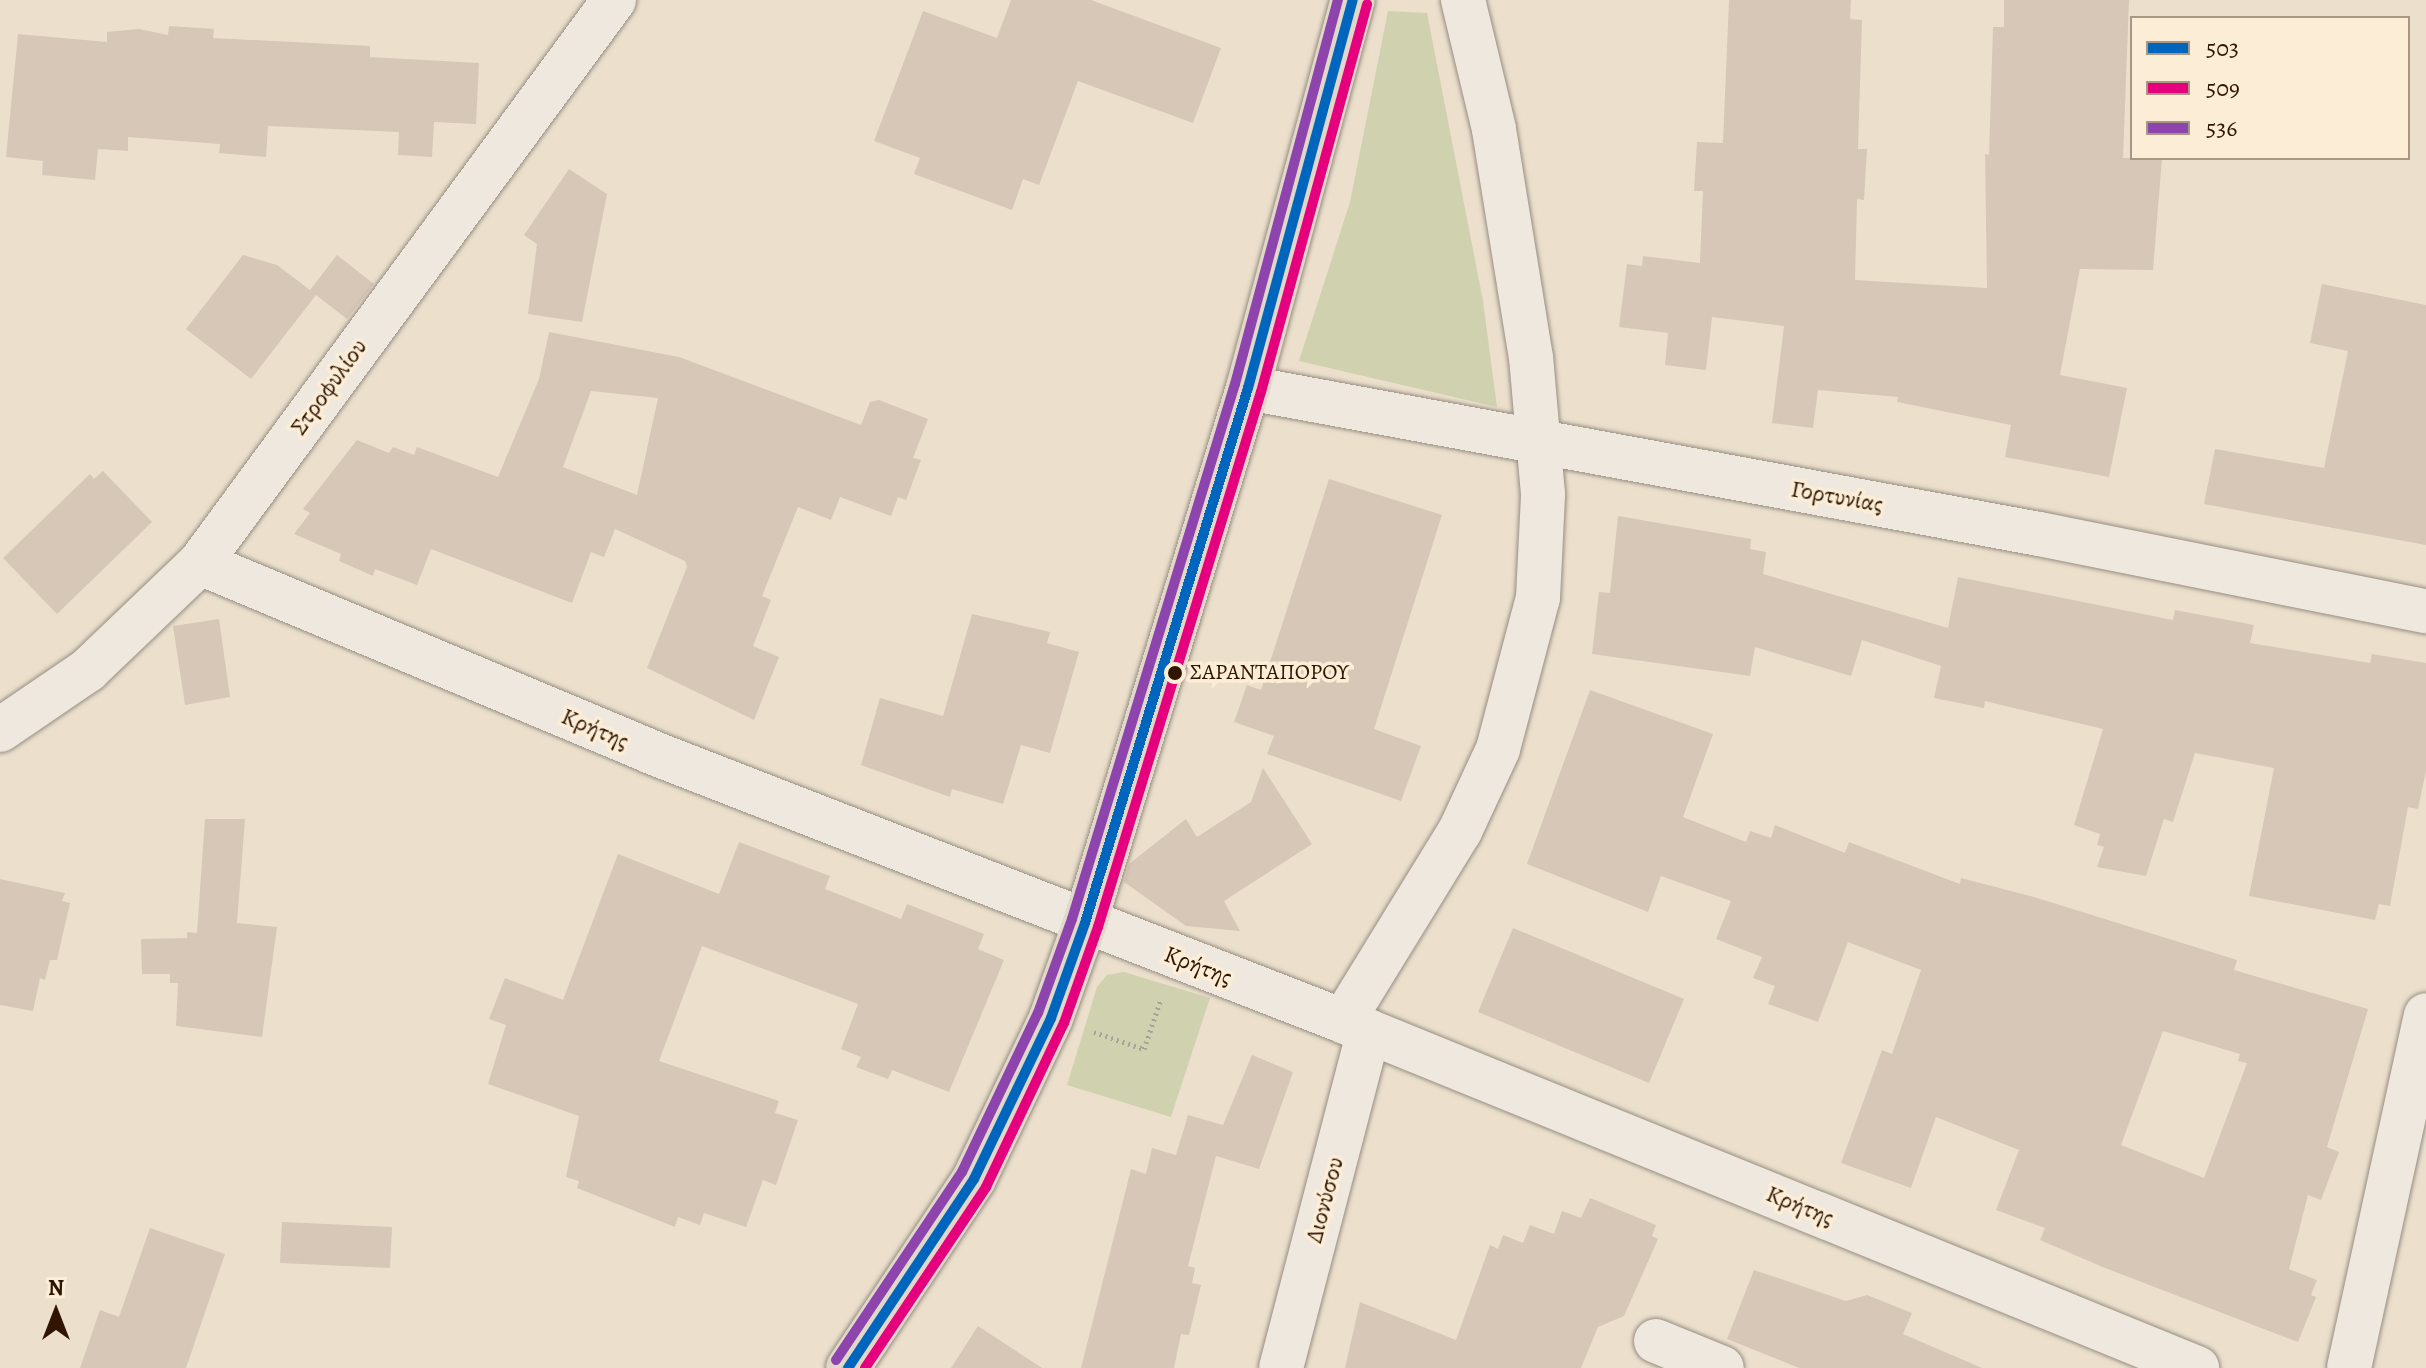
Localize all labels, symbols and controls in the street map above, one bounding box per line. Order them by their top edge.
legend [2130,16,2410,160]
text: 503 [2206,32,2239,64]
text: 509 [2206,72,2240,104]
text: 536 [2206,112,2237,144]
street label: Στροφυλίου [285,333,373,441]
street label: Γορτυνίας [1789,475,1885,519]
place label: ΣΑΡΑΝΤΑΠΟΡΟΥ [1190,660,1349,686]
marker: ΣΑΡΑΝΤΑΠΟΡΟΥ [1167,665,1183,681]
street label: Κρήτης [557,702,633,756]
street label: Κρήτης [1160,940,1236,992]
street label: Διονύσου [1300,1154,1350,1246]
street label: Κρήτης [1762,1179,1838,1233]
north arrow [16,1272,96,1352]
text: N [48,1273,64,1303]

